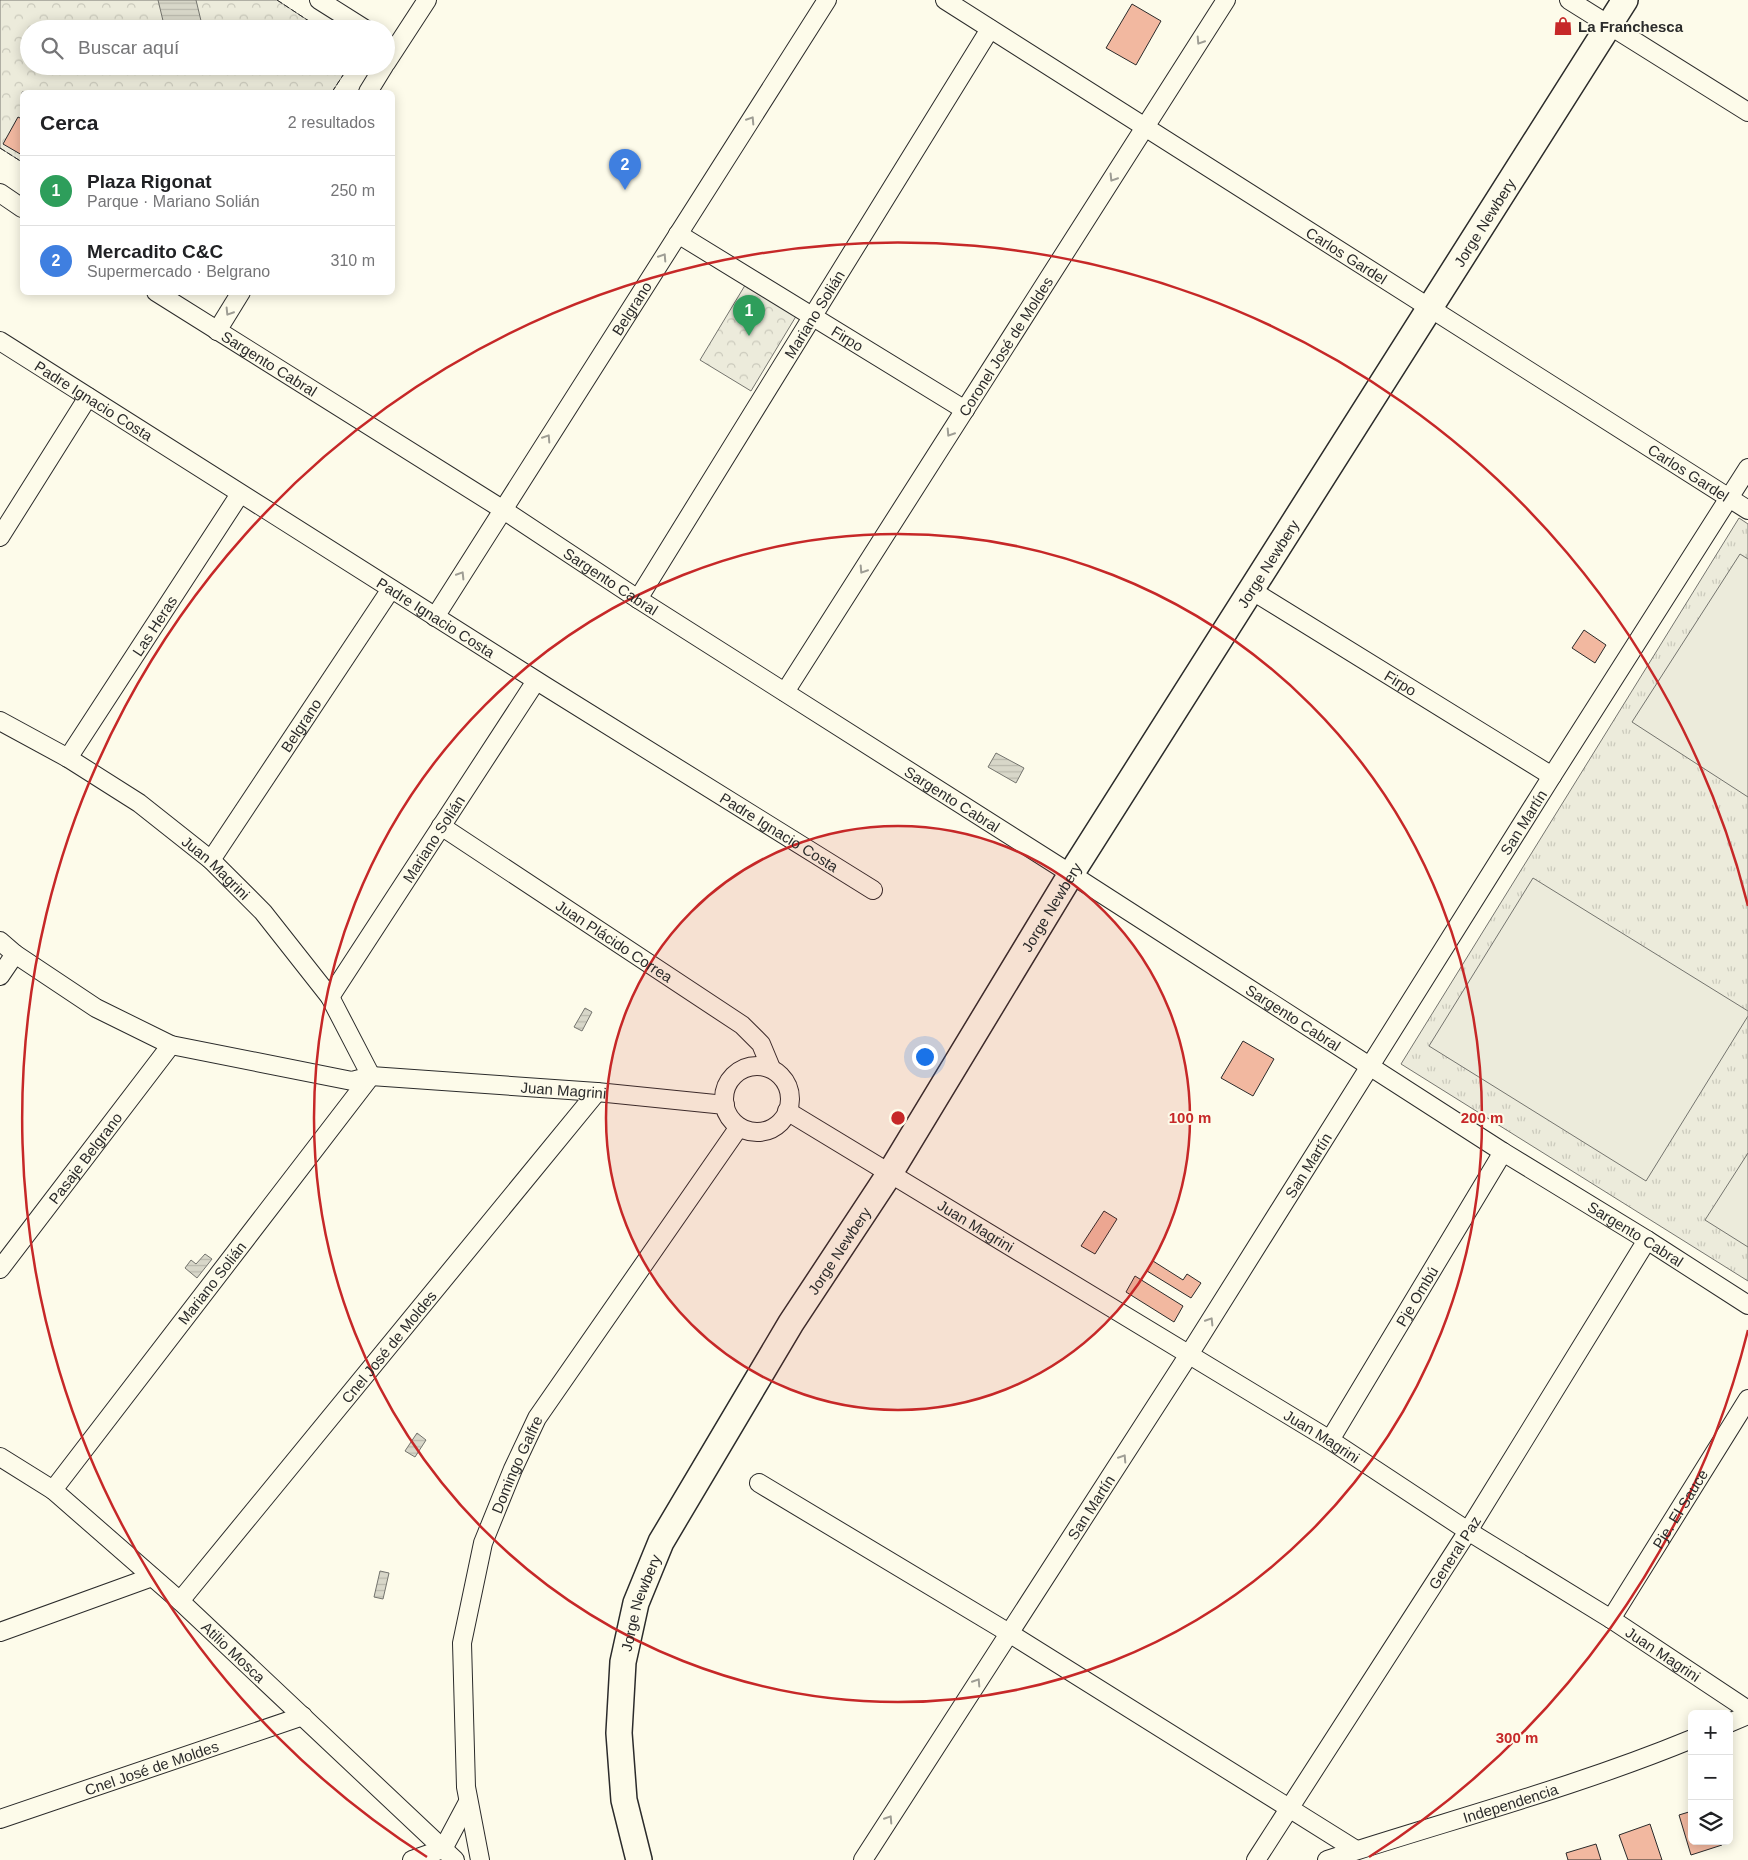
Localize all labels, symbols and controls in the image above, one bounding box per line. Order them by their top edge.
shop icon: La Franchesca [1552,15,1574,37]
place label: La Franchesca [1578,18,1684,35]
search box [20,20,395,75]
icon: search [38,34,66,62]
one-way arrow [1197,36,1207,45]
text: Buscar aquí [78,37,179,58]
text: Cerca [40,111,98,134]
text: 2 resultados [288,114,375,131]
one-way arrow [744,116,754,125]
pin: 2 [609,149,641,190]
text: Plaza Rigonat [87,171,212,192]
one-way arrow [1110,173,1119,182]
street label: Jorge Newbery [1450,175,1519,269]
text: 1 [52,182,60,199]
text: 250 m [331,182,375,199]
text: Parque · Mariano Solián [87,193,260,210]
street label: Carlos Gardel [1303,223,1390,287]
text: Mercadito C&C [87,241,223,262]
text: 2 [52,252,60,269]
text: 310 m [331,252,375,269]
one-way arrow [657,253,666,262]
text: Supermercado · Belgrano [87,263,270,280]
street label: Mariano Solián [780,267,848,361]
street label: Coronel José de Moldes [955,273,1056,419]
street label: Belgrano [608,278,655,338]
pin: 1 [733,295,765,336]
one-way arrow [225,306,235,315]
street label: Firpo [829,322,867,354]
street label: Sargento Cabral [219,327,320,399]
street label: Padre Ignacio Costa [32,357,156,444]
one-way arrow [947,428,957,437]
one-way arrow [541,434,551,443]
street label: Carlos Gardel [1645,440,1732,504]
street label: Jorge Newbery [1234,516,1302,611]
street label: Sargento Cabral [561,544,661,618]
one-way arrow [860,565,869,574]
one-way arrow [454,572,464,581]
street label: Padre Ignacio Costa [374,573,499,661]
street label: Las Heras [128,592,180,659]
street label: Firpo [1382,666,1420,699]
street label: Belgrano [277,695,324,755]
street label: Sargento Cabral [902,762,1003,835]
street label: San Martín [1496,787,1550,858]
street label: Padre Ignacio Costa [717,789,842,875]
street label: Mariano Solián [399,792,468,885]
street label: Juan Magrini [179,832,254,903]
street label: Jorge Newbery [1018,859,1085,954]
street label: Juan Plácido Correa [553,896,676,986]
street label: Sargento Cabral [1243,980,1344,1054]
your location [912,1044,938,1070]
street label: Juan Magrini [520,1078,607,1101]
street label: Pasaje Belgrano [45,1109,125,1207]
centre of rings [889,1109,907,1127]
text: 100 m [1169,1109,1211,1126]
text: 200 m [1461,1109,1503,1126]
street label: San Martín [1281,1130,1334,1201]
street label: Juan Magrini [935,1196,1017,1255]
street label: Sargento Cabral [1585,1198,1687,1270]
street label: Jorge Newbery [804,1203,874,1297]
street label: Mariano Solián [174,1238,250,1328]
street label: Pje Ombú [1392,1263,1441,1329]
street label: Cnel José de Moldes [338,1287,439,1406]
one-way arrow [1204,1317,1214,1326]
street label: Juan Magrini [1281,1406,1363,1466]
street label: Domingo Galfre [487,1413,545,1516]
one-way arrow [1116,1454,1126,1463]
street label: Pje. El Sauce [1649,1466,1711,1551]
street label: San Martín [1064,1472,1118,1542]
street label: General Paz [1425,1513,1484,1592]
street label: Jorge Newbery [617,1551,664,1653]
street label: Atilio Mosca [199,1618,270,1686]
street label: Juan Magrini [1623,1623,1704,1685]
one-way arrow [971,1679,980,1688]
map controls [1688,1710,1733,1845]
button: + [1688,1710,1733,1755]
text: 300 m [1496,1729,1538,1746]
street label: Cnel José de Moldes [82,1737,221,1798]
button: − [1688,1755,1733,1800]
street label: Independencia [1461,1780,1560,1826]
button: layers [1688,1800,1733,1845]
one-way arrow [883,1815,893,1824]

